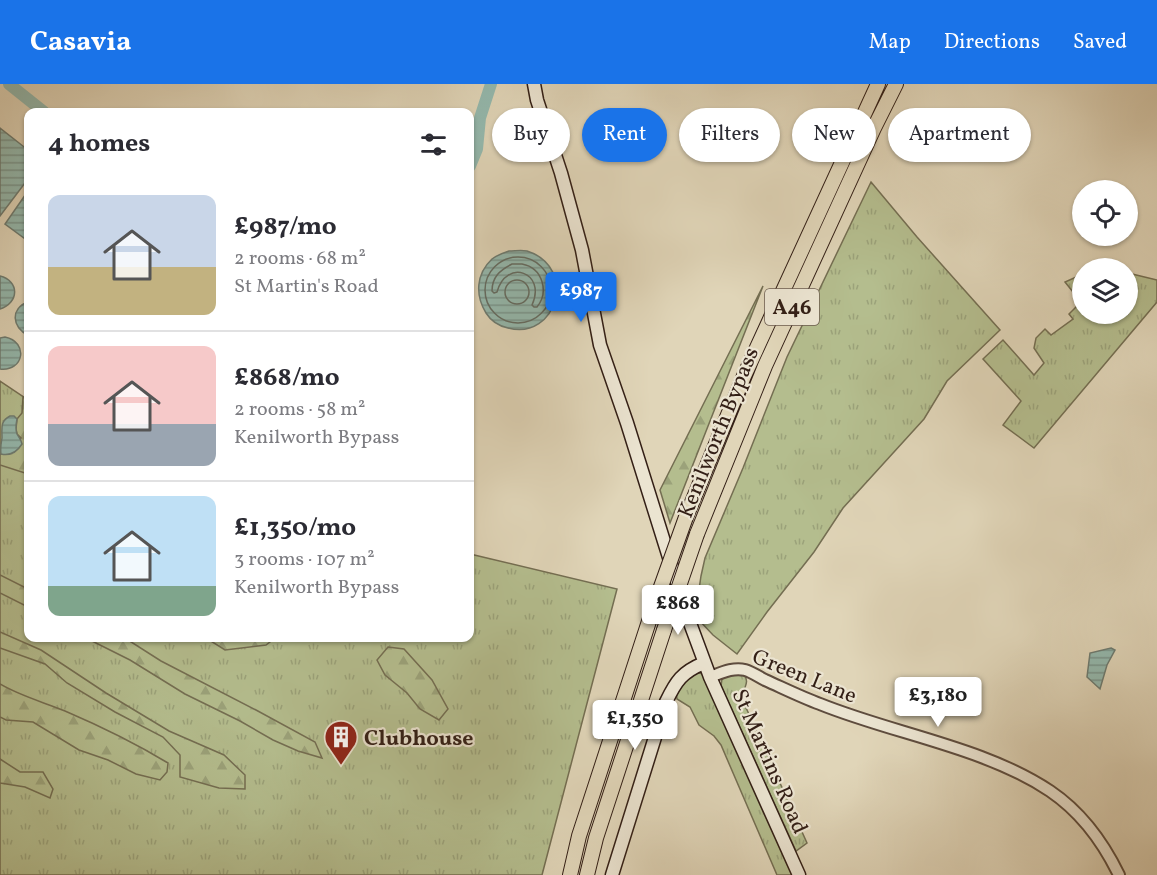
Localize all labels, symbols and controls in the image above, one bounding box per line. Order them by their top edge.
text: Casavia [30,23,131,62]
text: Map [869,28,911,57]
text: Directions [944,28,1040,57]
text: Saved [1073,28,1127,57]
chip: Buy [492,108,570,162]
chip: Rent [582,108,667,162]
chip: Filters [679,108,780,162]
chip: New [792,108,876,162]
chip: Apartment [888,108,1031,162]
text: 4 homes [48,126,150,162]
icon: filters [417,128,450,161]
map controls [1072,180,1138,324]
button: locate [1072,180,1138,246]
text: £987/mo [234,209,337,245]
icon: home [96,219,168,291]
text: 2 rooms · 68 m² [234,245,366,273]
button: layers [1072,258,1138,324]
pin: £987 [545,272,617,323]
text: St Martin's Road [234,273,379,301]
text: £987 [559,277,603,305]
road number: A46 [765,289,819,325]
street label: Kenilworth Bypass [671,343,768,523]
text: £868/mo [234,360,340,396]
icon: home [96,370,168,442]
text: 2 rooms · 58 m² [234,396,365,424]
text: Kenilworth Bypass [234,424,399,452]
text: £1,350/mo [234,510,356,546]
icon: home [96,520,168,592]
text: 3 rooms · 107 m² [234,546,375,574]
text: Kenilworth Bypass [234,574,399,602]
pin: £868 [642,585,714,636]
text: £868 [656,590,700,618]
street label: Green Lane [747,642,861,712]
pin: £3,180 [889,677,987,728]
text: £3,180 [909,682,967,710]
street label: St Martins Road [723,684,815,840]
pin: £1,350 [586,700,684,751]
text: £1,350 [607,705,663,733]
building icon: Clubhouse [323,719,359,766]
place label: Clubhouse [364,724,474,755]

